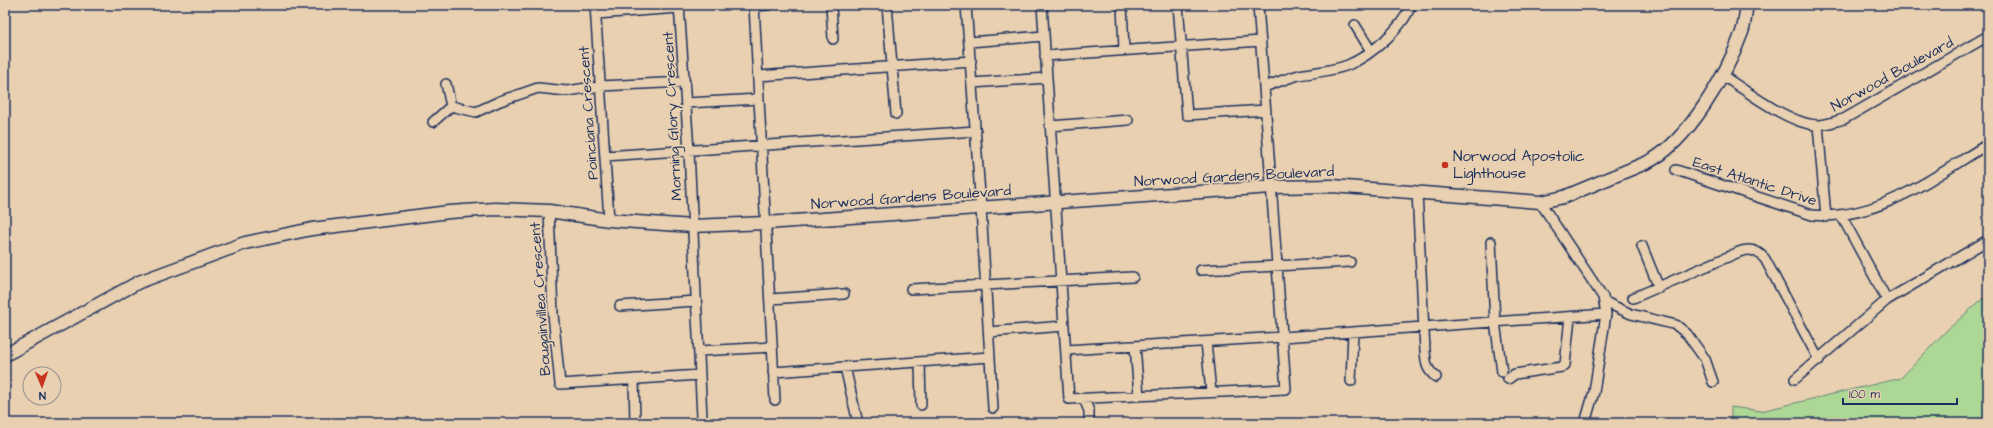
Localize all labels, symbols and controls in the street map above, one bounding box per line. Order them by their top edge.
street label: Morning Glory Crescent [658,31,688,201]
street label: Norwood Boulevard [1827,32,1958,117]
street label: Poinciana Crescent [573,45,604,181]
place label: Norwood Apostolic Lighthouse [1453,146,1585,185]
street label: East Atlantic Drive [1690,152,1820,211]
marker: Norwood Apostolic Lighthouse [1440,160,1450,170]
street label: Norwood Gardens Boulevard [1133,161,1335,192]
street label: Norwood Gardens Boulevard [810,180,1012,215]
street label: Bougainvillea Crescent [525,221,557,377]
north arrow [22,366,62,406]
scale bar [1843,380,1957,406]
text: 100 m [1849,386,1880,403]
text: N [39,388,46,403]

